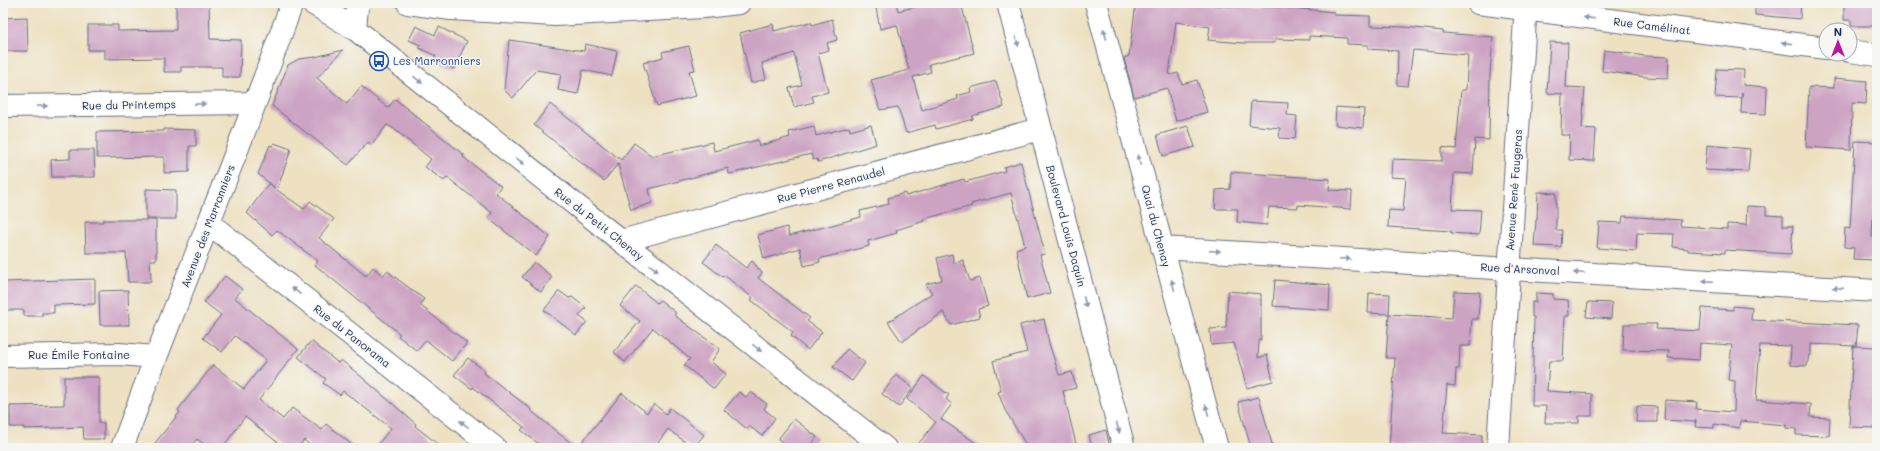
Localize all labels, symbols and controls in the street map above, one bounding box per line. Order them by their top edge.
street label: Rue Camélinat [1613,13,1692,38]
one-way arrow [1583,14,1595,21]
north arrow [1818,22,1858,62]
text: N [1834,24,1842,39]
one-way arrow [1102,28,1108,40]
one-way arrow [1015,35,1021,47]
one-way arrow [1781,40,1793,46]
bus stop icon: Les Marronniers [368,50,390,72]
place label: Les Marronniers [393,53,481,68]
one-way arrow [412,75,423,84]
street label: Rue du Printemps [82,96,176,113]
one-way arrow [194,101,207,107]
one-way arrow [36,103,49,109]
street label: Avenue René Faugeras [1502,129,1525,251]
one-way arrow [1135,153,1141,166]
one-way arrow [514,156,525,165]
street label: Avenue des Marronniers [177,162,238,289]
street label: Rue Pierre Renaudel [775,163,886,206]
street label: Boulevard Louis Daquin [1043,163,1090,288]
street label: Quai du Chenay [1138,183,1175,269]
street label: Rue du Petit Chenay [552,184,647,263]
one-way arrow [1209,248,1221,255]
one-way arrow [1339,256,1352,262]
street label: Rue d'Arsonval [1480,259,1560,278]
one-way arrow [649,263,660,272]
one-way arrow [1573,269,1585,276]
one-way arrow [1702,277,1714,284]
one-way arrow [1169,279,1175,291]
one-way arrow [1832,285,1844,292]
one-way arrow [290,287,301,296]
one-way arrow [1083,296,1089,308]
street label: Rue du Panorama [311,301,394,371]
one-way arrow [751,343,762,352]
street label: Rue Émile Fontaine [28,347,130,362]
one-way arrow [1204,404,1210,416]
one-way arrow [459,420,470,428]
one-way arrow [1116,422,1122,434]

